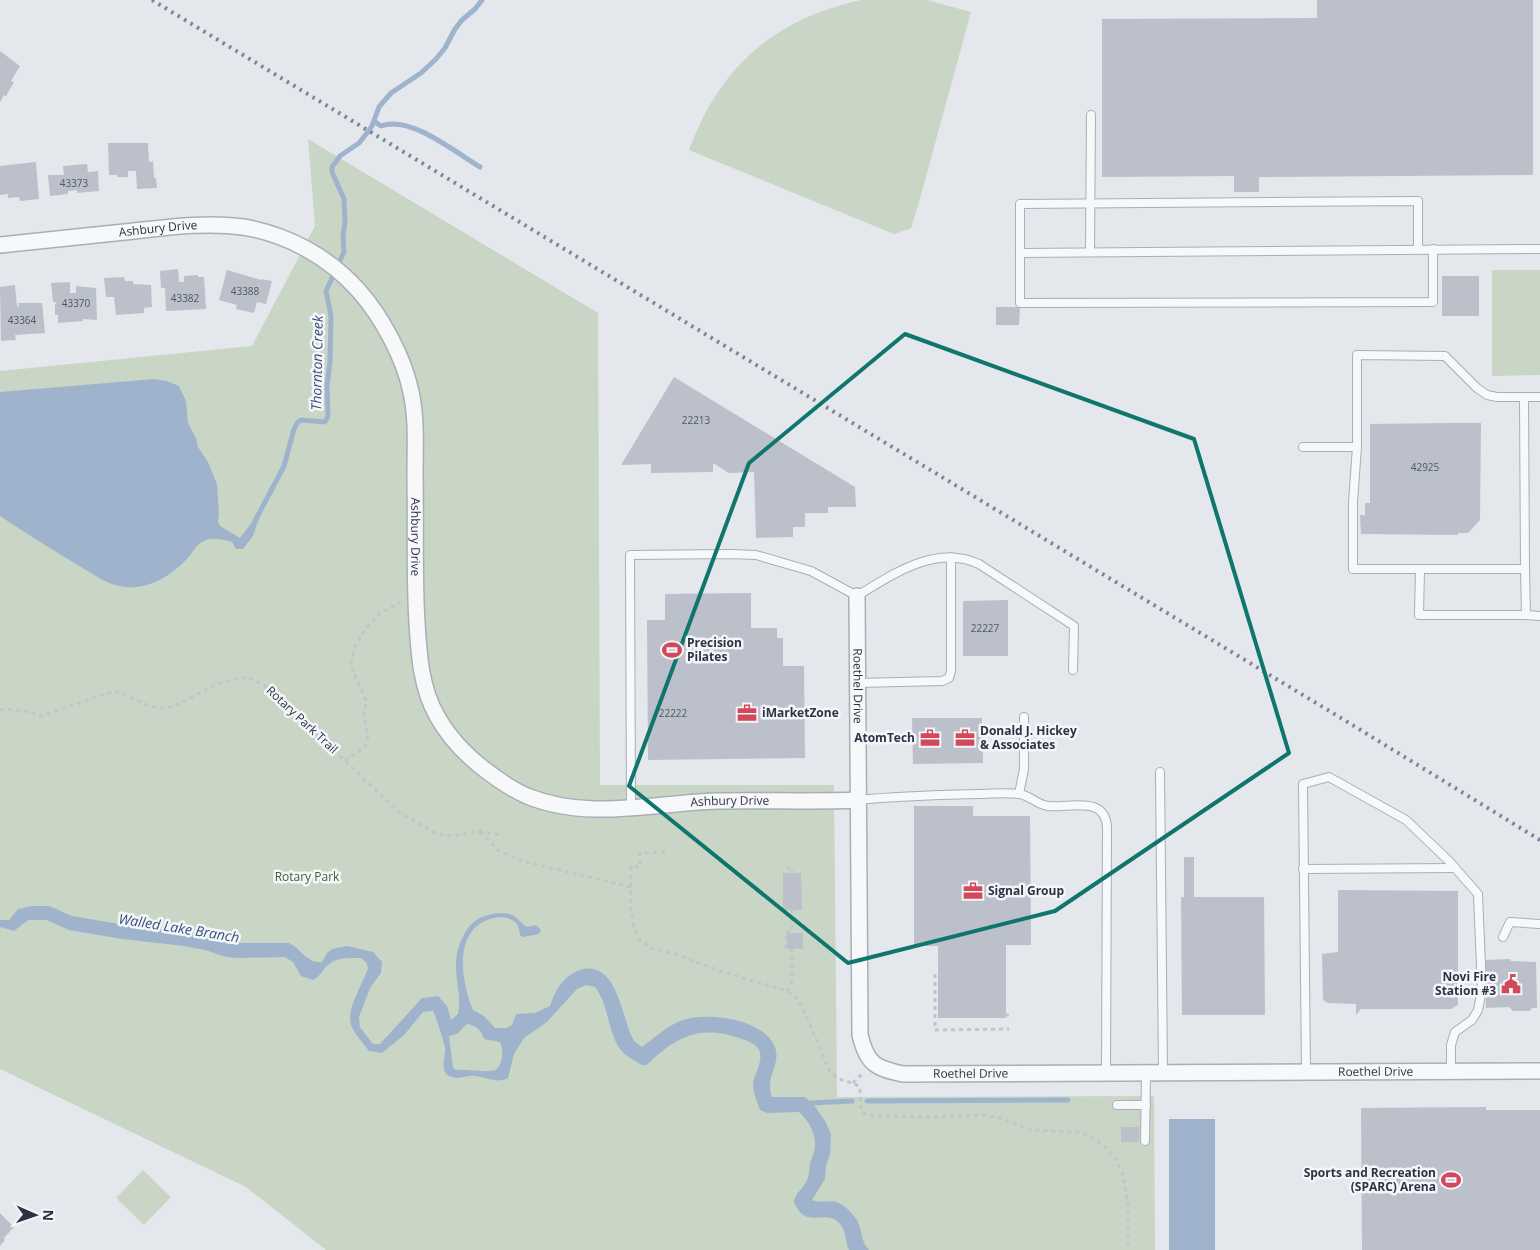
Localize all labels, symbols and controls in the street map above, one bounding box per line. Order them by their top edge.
house number: 43373 [60,176,89,190]
street label: Ashbury Drive [118,216,198,241]
house number: 43388 [231,284,260,298]
house number: 43382 [171,291,200,305]
house number: 43370 [62,296,91,310]
house number: 43364 [8,313,37,327]
water label: Thornton Creek [306,314,327,411]
house number: 22213 [682,413,711,427]
house number: 42925 [1411,460,1440,474]
street label: Ashbury Drive [407,497,424,577]
house number: 22227 [971,621,1000,635]
place label: Precision Pilates [687,634,742,665]
sports icon: Precision Pilates [661,639,683,661]
street label: Roethel Drive [849,648,867,724]
street label: Rotary Park Trail [263,682,342,757]
office icon: iMarketZone [736,702,758,724]
place label: iMarketZone [762,704,839,721]
house number: 22222 [659,706,688,720]
place label: Donald J. Hickey & Associates [980,722,1077,753]
office icon: AtomTech [919,727,941,749]
office icon: Donald J. Hickey & Associates [954,727,976,749]
place label: AtomTech [854,729,915,746]
street label: Ashbury Drive [690,792,770,811]
park label: Rotary Park [275,868,340,885]
office icon: Signal Group [962,880,984,902]
place label: Signal Group [988,882,1064,899]
water label: Walled Lake Branch [117,909,241,946]
place label: Novi Fire Station #3 [1435,968,1496,999]
public building icon: Novi Fire Station #3 [1500,973,1522,995]
street label: Roethel Drive [1338,1063,1414,1080]
street label: Roethel Drive [933,1065,1009,1082]
place label: Sports and Recreation (SPARC) Arena [1304,1164,1436,1195]
sports icon: Sports and Recreation (SPARC) Arena [1440,1169,1462,1191]
north arrow [10,1190,60,1240]
text: N [39,1209,58,1221]

